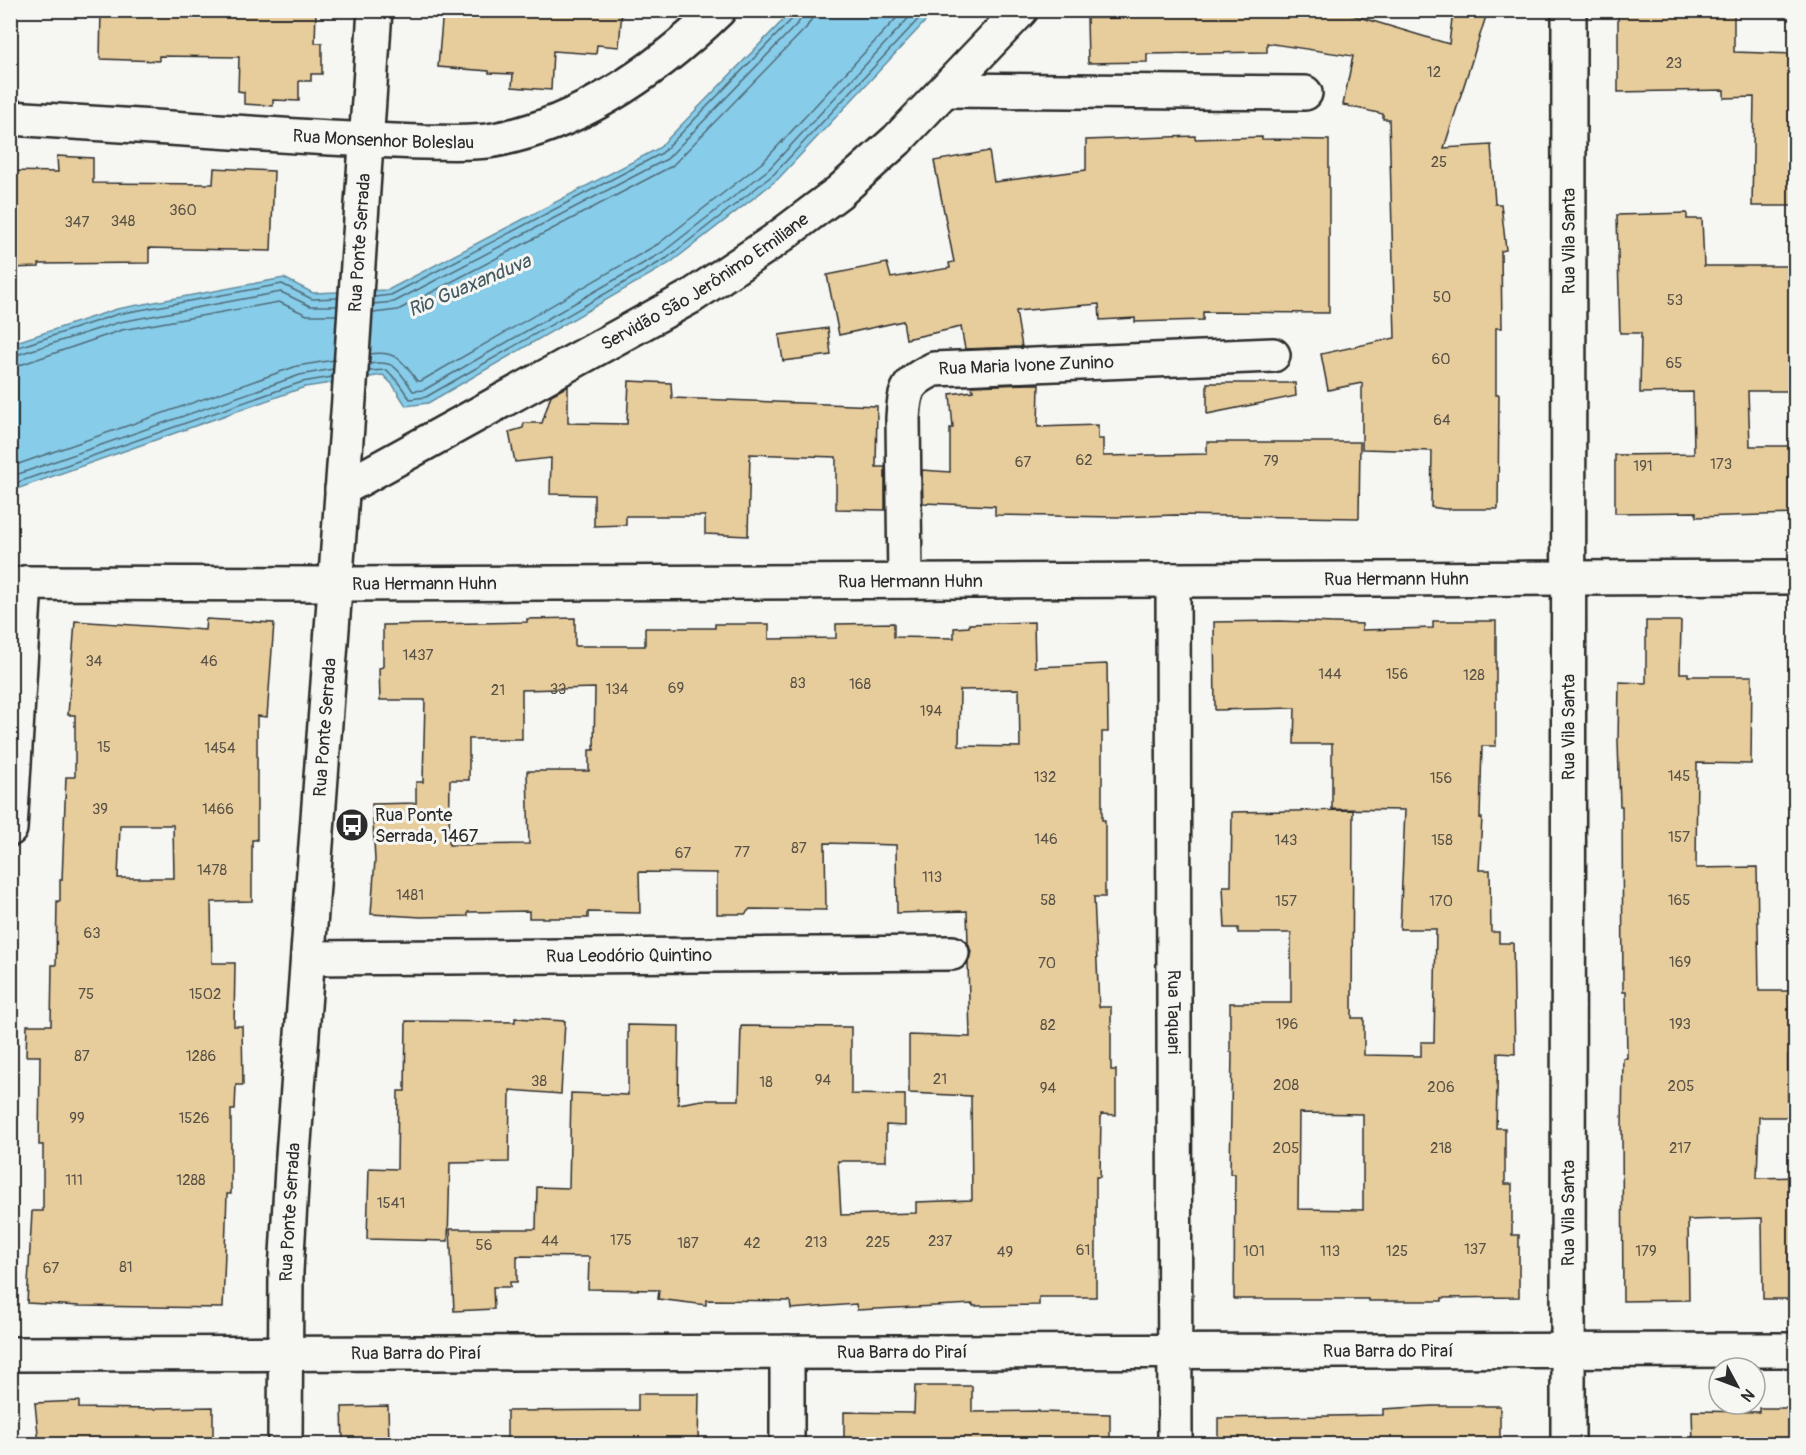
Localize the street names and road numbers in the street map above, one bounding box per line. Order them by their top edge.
street label: Rua Monsenhor Boleslau [292,125,475,155]
street label: Rua Ponte Serrada [344,173,376,313]
street label: Rua Vila Santa [1558,188,1581,294]
street label: Servidão São Jerônimo Emiliane [597,208,814,356]
street label: Rua Maria Ivone Zunino [938,351,1115,381]
street label: Rua Hermann Huhn [1324,568,1469,591]
street label: Rua Hermann Huhn [838,570,983,594]
street label: Rua Hermann Huhn [352,572,497,596]
street label: Rua Ponte Serrada [309,657,342,798]
street label: Rua Vila Santa [1557,674,1581,780]
street label: Rua Leodório Quintino [546,944,712,968]
street label: Rua Taquari [1162,970,1185,1054]
street label: Rua Ponte Serrada [275,1142,306,1282]
street label: Rua Vila Santa [1557,1160,1580,1266]
street label: Rua Barra do Piraí [1323,1340,1453,1363]
street label: Rua Barra do Piraí [837,1341,967,1364]
street label: Rua Barra do Piraí [351,1342,481,1365]

